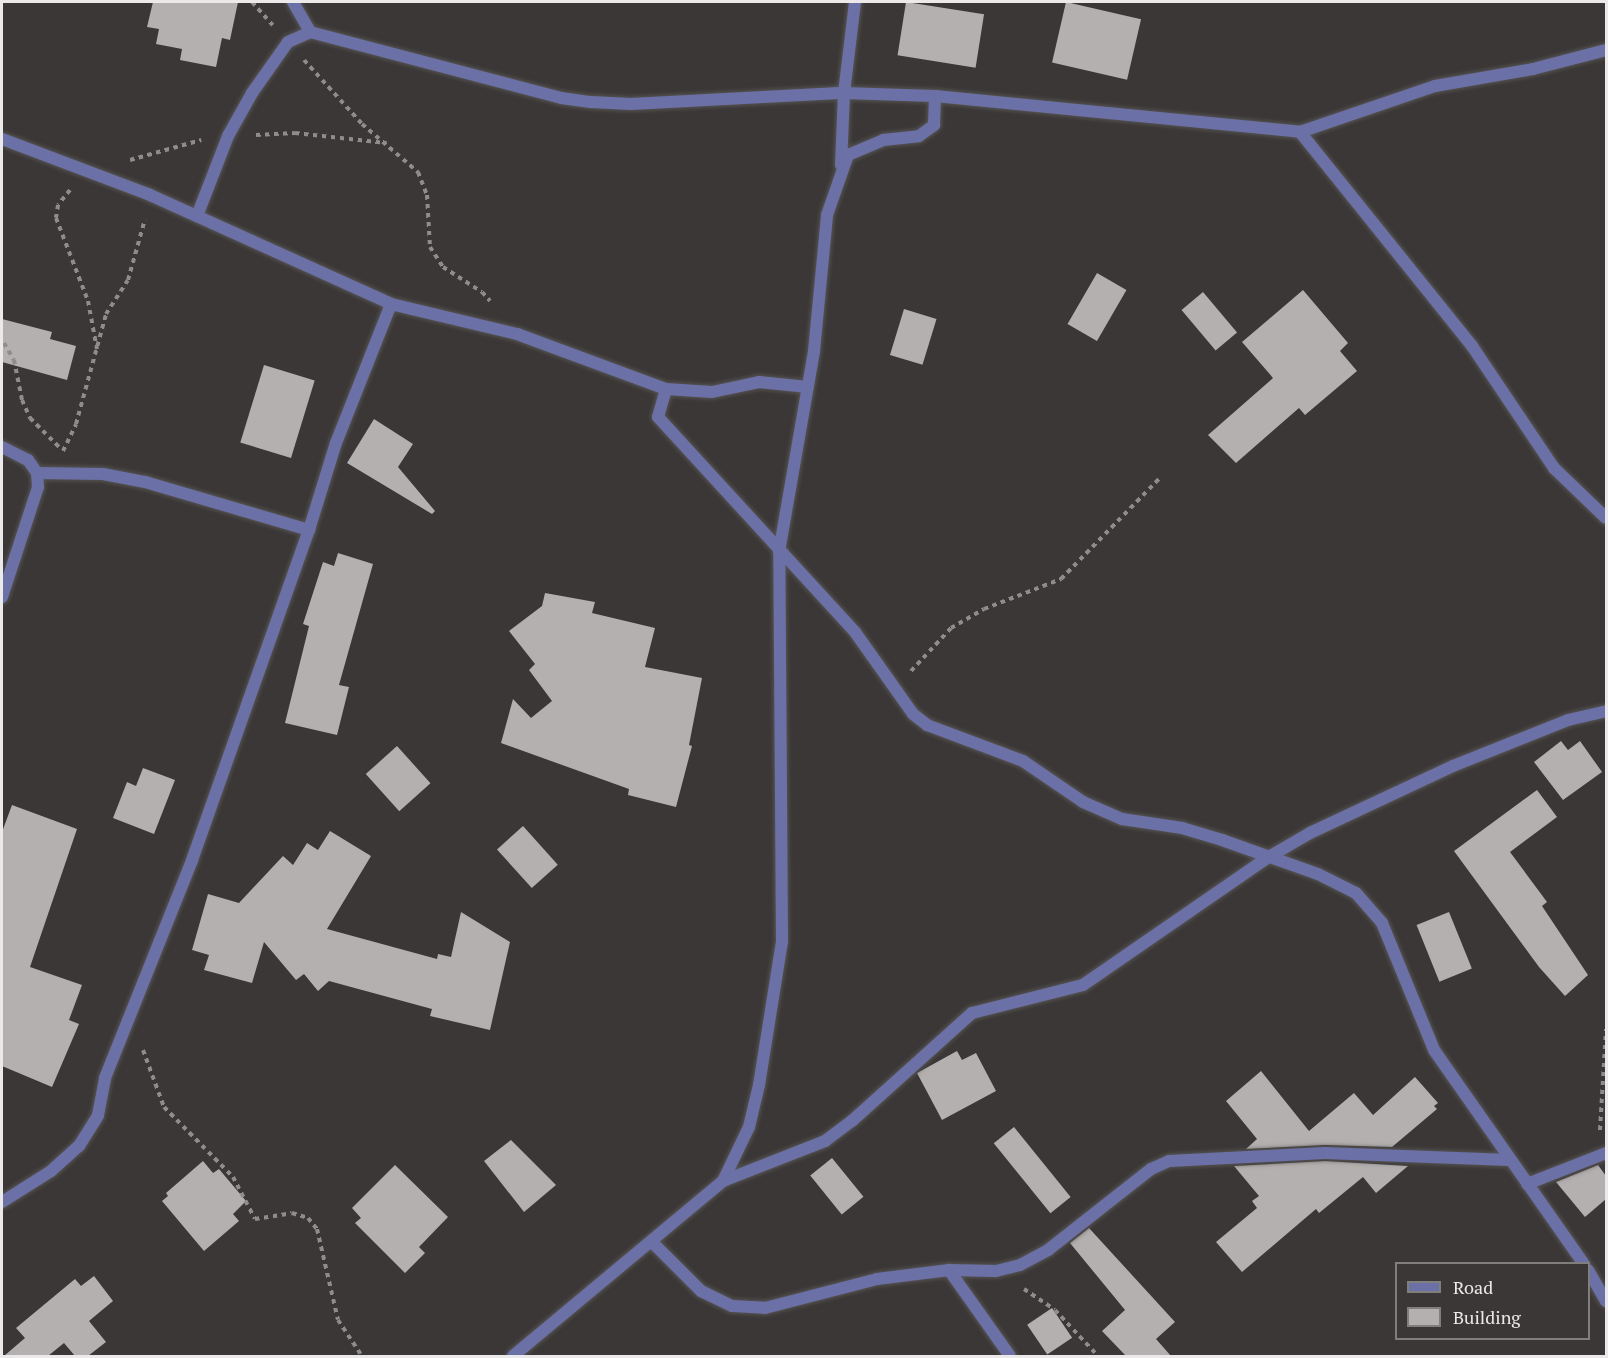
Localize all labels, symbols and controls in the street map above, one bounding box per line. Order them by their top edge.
legend [1395,1262,1590,1340]
text: Road [1453,1275,1493,1299]
text: Building [1453,1305,1521,1329]

